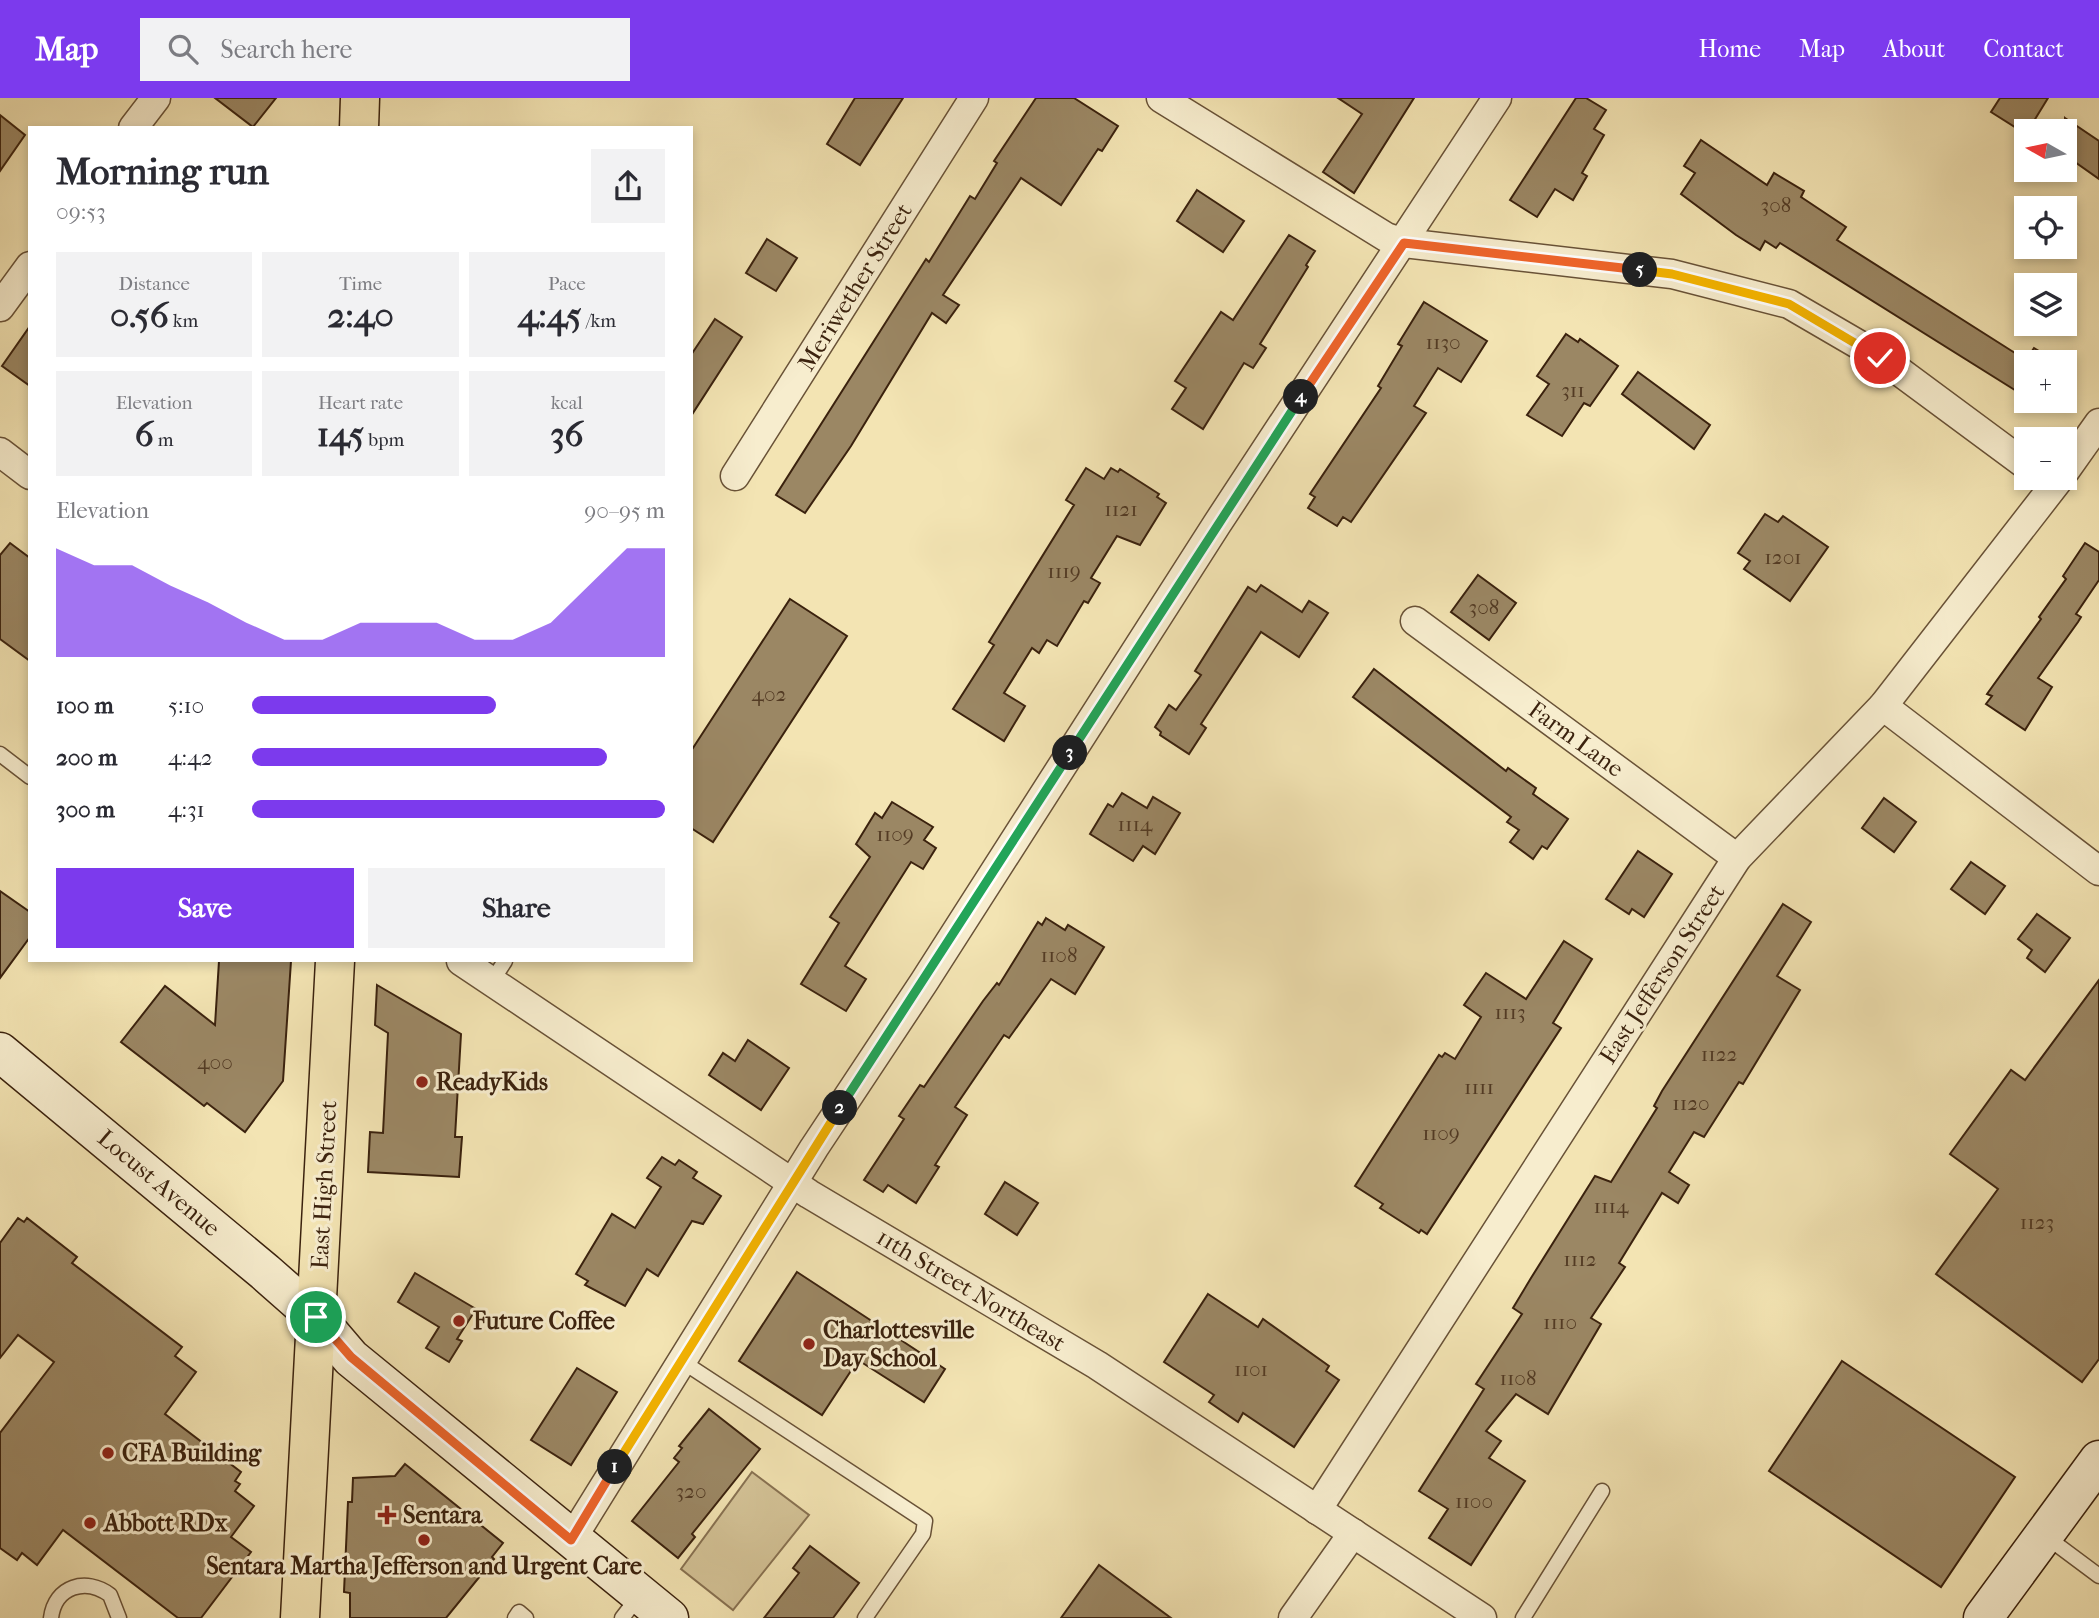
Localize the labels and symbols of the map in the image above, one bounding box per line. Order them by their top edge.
north arrow [2014,119,2077,182]
house number: 308 [1761,193,1791,217]
street label: Meriwether Street [792,198,918,376]
pin: 5 [1622,252,1658,288]
pin [1850,328,1910,388]
house number: 1130 [1425,330,1461,354]
house number: 311 [1561,378,1585,402]
pin: 4 [1284,380,1318,414]
house number: 1121 [1104,497,1138,521]
house number: 1201 [1764,545,1802,569]
house number: 1119 [1047,559,1081,583]
house number: 308 [1469,595,1499,619]
house number: 402 [752,682,787,706]
street label: Farm Lane [1523,695,1629,783]
pin: 3 [1052,736,1088,770]
house number: 1114 [1118,812,1153,836]
house number: 1109 [876,822,914,846]
street label: East Jefferson Street [1594,879,1731,1069]
house number: 1108 [1040,943,1078,967]
house number: 1113 [1494,1000,1526,1024]
house number: 1122 [1701,1042,1737,1066]
house number: 400 [197,1050,233,1074]
place label: ReadyKids [436,1068,548,1096]
marker: ReadyKids [414,1074,430,1090]
house number: 1111 [1464,1075,1494,1099]
pin: 2 [822,1090,858,1126]
house number: 1120 [1672,1091,1710,1115]
street label: East High Street [306,1099,342,1270]
house number: 1109 [1422,1121,1460,1145]
street label: Locust Avenue [92,1124,226,1242]
house number: 1114 [1594,1194,1629,1218]
house number: 1123 [2020,1210,2054,1234]
street label: 11th Street Northeast [872,1223,1071,1358]
house number: 1112 [1563,1247,1597,1271]
pin [286,1287,346,1347]
place label: Future Coffee [472,1307,615,1335]
house number: 1110 [1543,1310,1577,1334]
marker: Future Coffee [451,1313,467,1329]
place label: Charlottesville Day School [823,1316,974,1372]
marker: Charlottesville Day School [801,1336,817,1352]
house number: 1101 [1234,1357,1268,1381]
house number: 1108 [1499,1366,1537,1390]
place label: CFA Building [122,1439,262,1467]
marker: CFA Building [100,1445,116,1461]
pin: 1 [598,1450,632,1484]
house number: 320 [676,1479,707,1503]
house number: 1100 [1455,1489,1493,1513]
place label: Sentara [403,1501,483,1529]
marker: Sentara [377,1505,397,1525]
place label: Abbott RDx [102,1509,228,1537]
marker: Abbott RDx [82,1515,98,1531]
marker: Sentara Martha Jefferson and Urgent Care [416,1532,432,1548]
place label: Sentara Martha Jefferson and Urgent Care [206,1552,642,1580]

